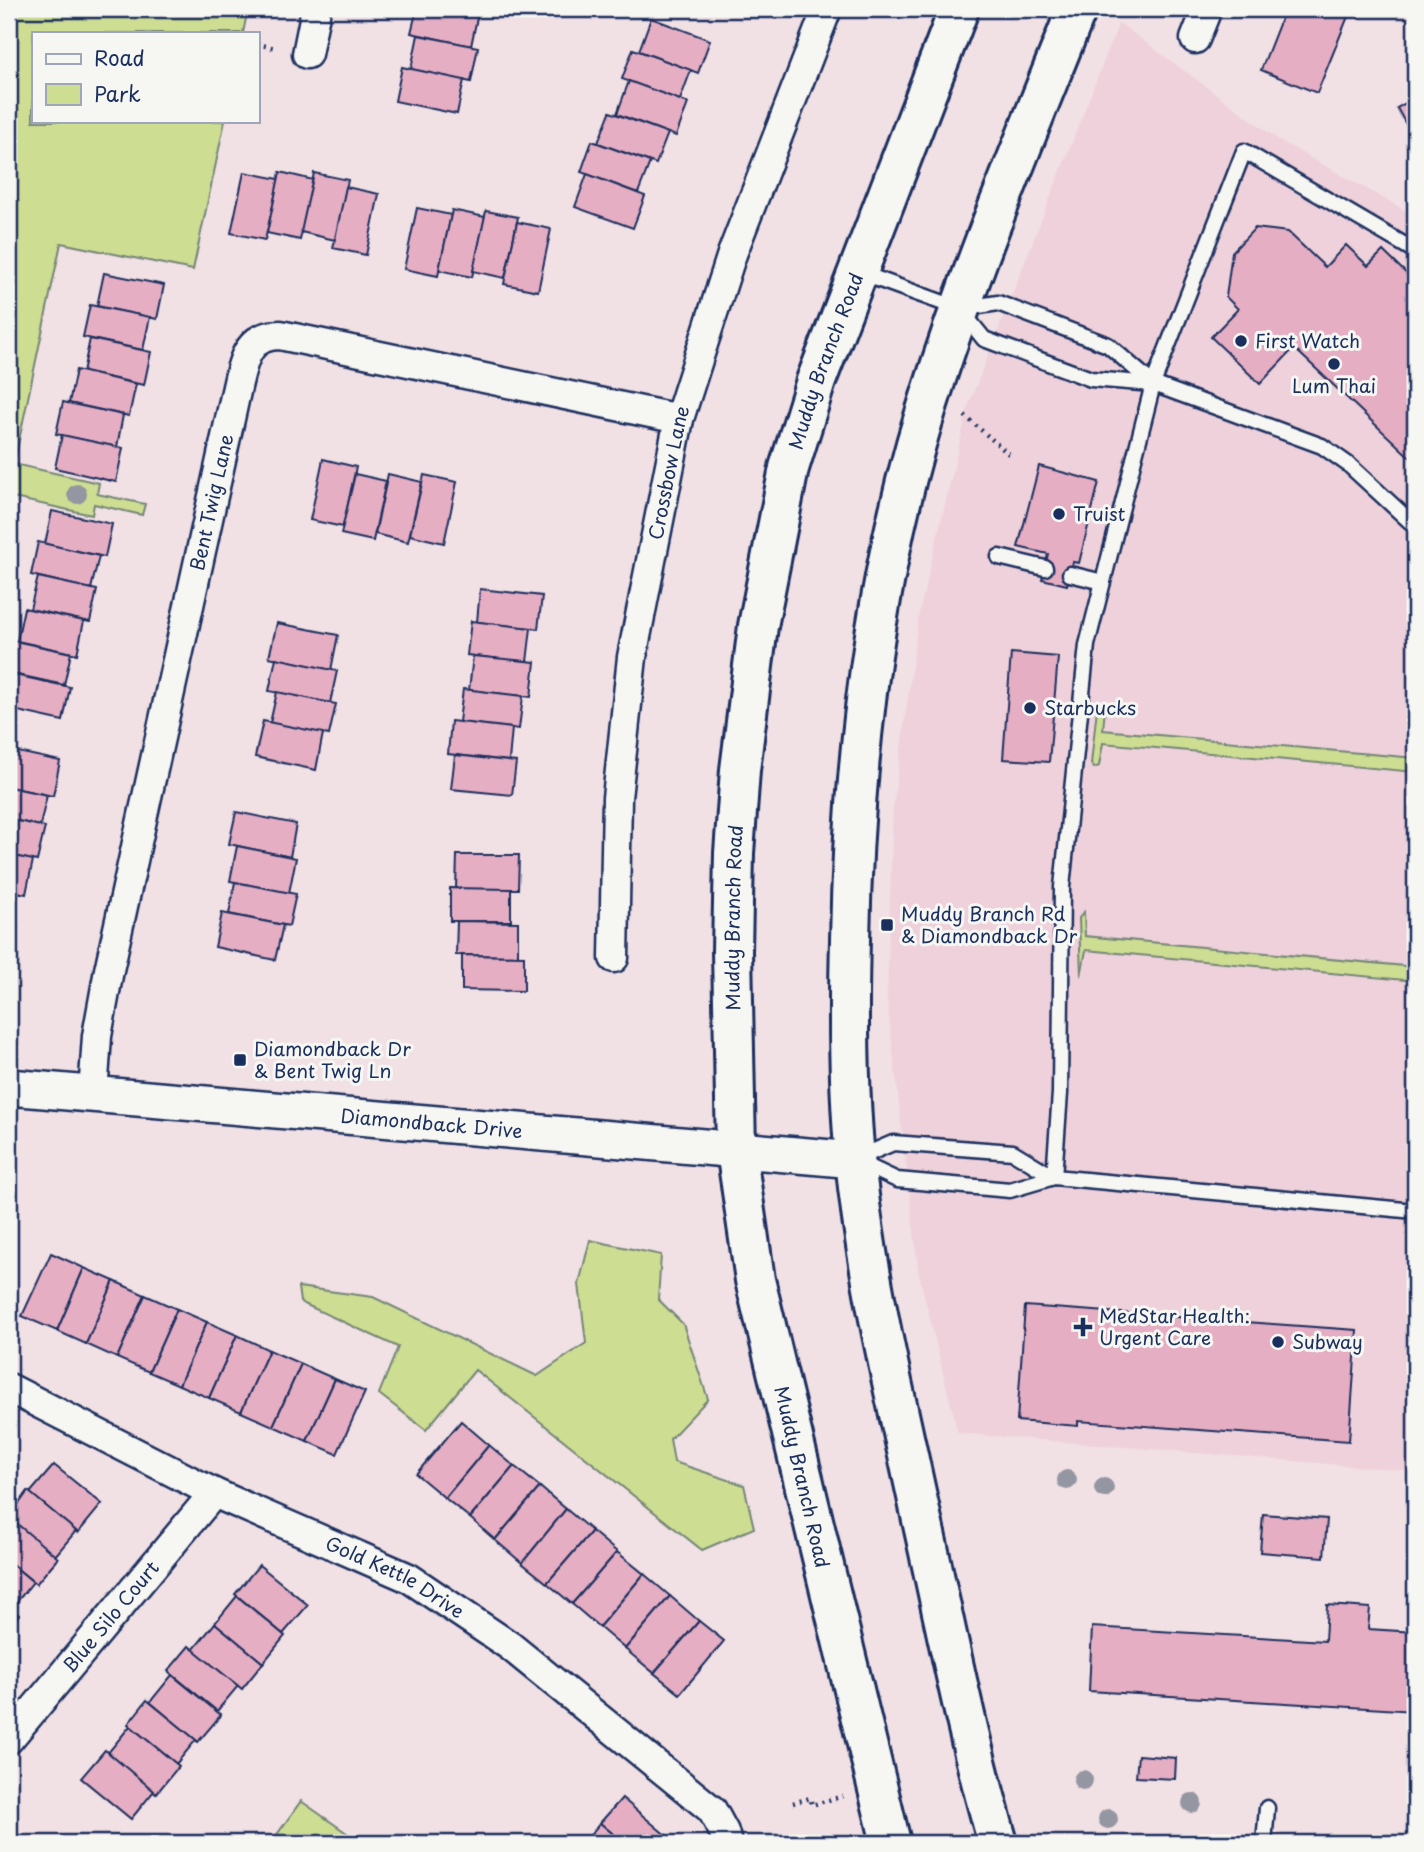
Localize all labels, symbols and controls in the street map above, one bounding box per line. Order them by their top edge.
legend [32,32,259,122]
text: Road [94,41,145,73]
text: Park [94,77,141,109]
street label: Muddy Branch Road [781,268,869,453]
place label: First Watch [1255,326,1360,354]
marker: First Watch [1233,333,1249,349]
marker: Lum Thai [1326,356,1342,372]
place label: Lum Thai [1292,371,1376,399]
street label: Crossbow Lane [641,401,696,542]
street label: Bent Twig Lane [182,431,239,573]
place label: Truist [1073,499,1126,527]
marker: Truist [1051,506,1067,522]
place label: Starbucks [1044,693,1136,721]
marker: Starbucks [1022,700,1038,716]
street label: Muddy Branch Road [717,824,749,1011]
place label: Muddy Branch Rd & Diamondback Dr [901,899,1078,949]
marker: Muddy Branch Rd & Diamondback Dr [879,917,895,933]
place label: Diamondback Dr & Bent Twig Ln [254,1034,411,1084]
marker: Diamondback Dr & Bent Twig Ln [232,1052,248,1068]
street label: Diamondback Drive [339,1101,524,1144]
place label: MedStar Health: Urgent Care [1099,1301,1250,1351]
marker: MedStar Health: Urgent Care [1073,1317,1093,1337]
place label: Subway [1292,1327,1363,1355]
marker: Subway [1270,1334,1286,1350]
street label: Muddy Branch Road [768,1383,838,1570]
street label: Gold Kettle Drive [321,1528,470,1624]
street label: Blue Silo Court [55,1554,165,1678]

